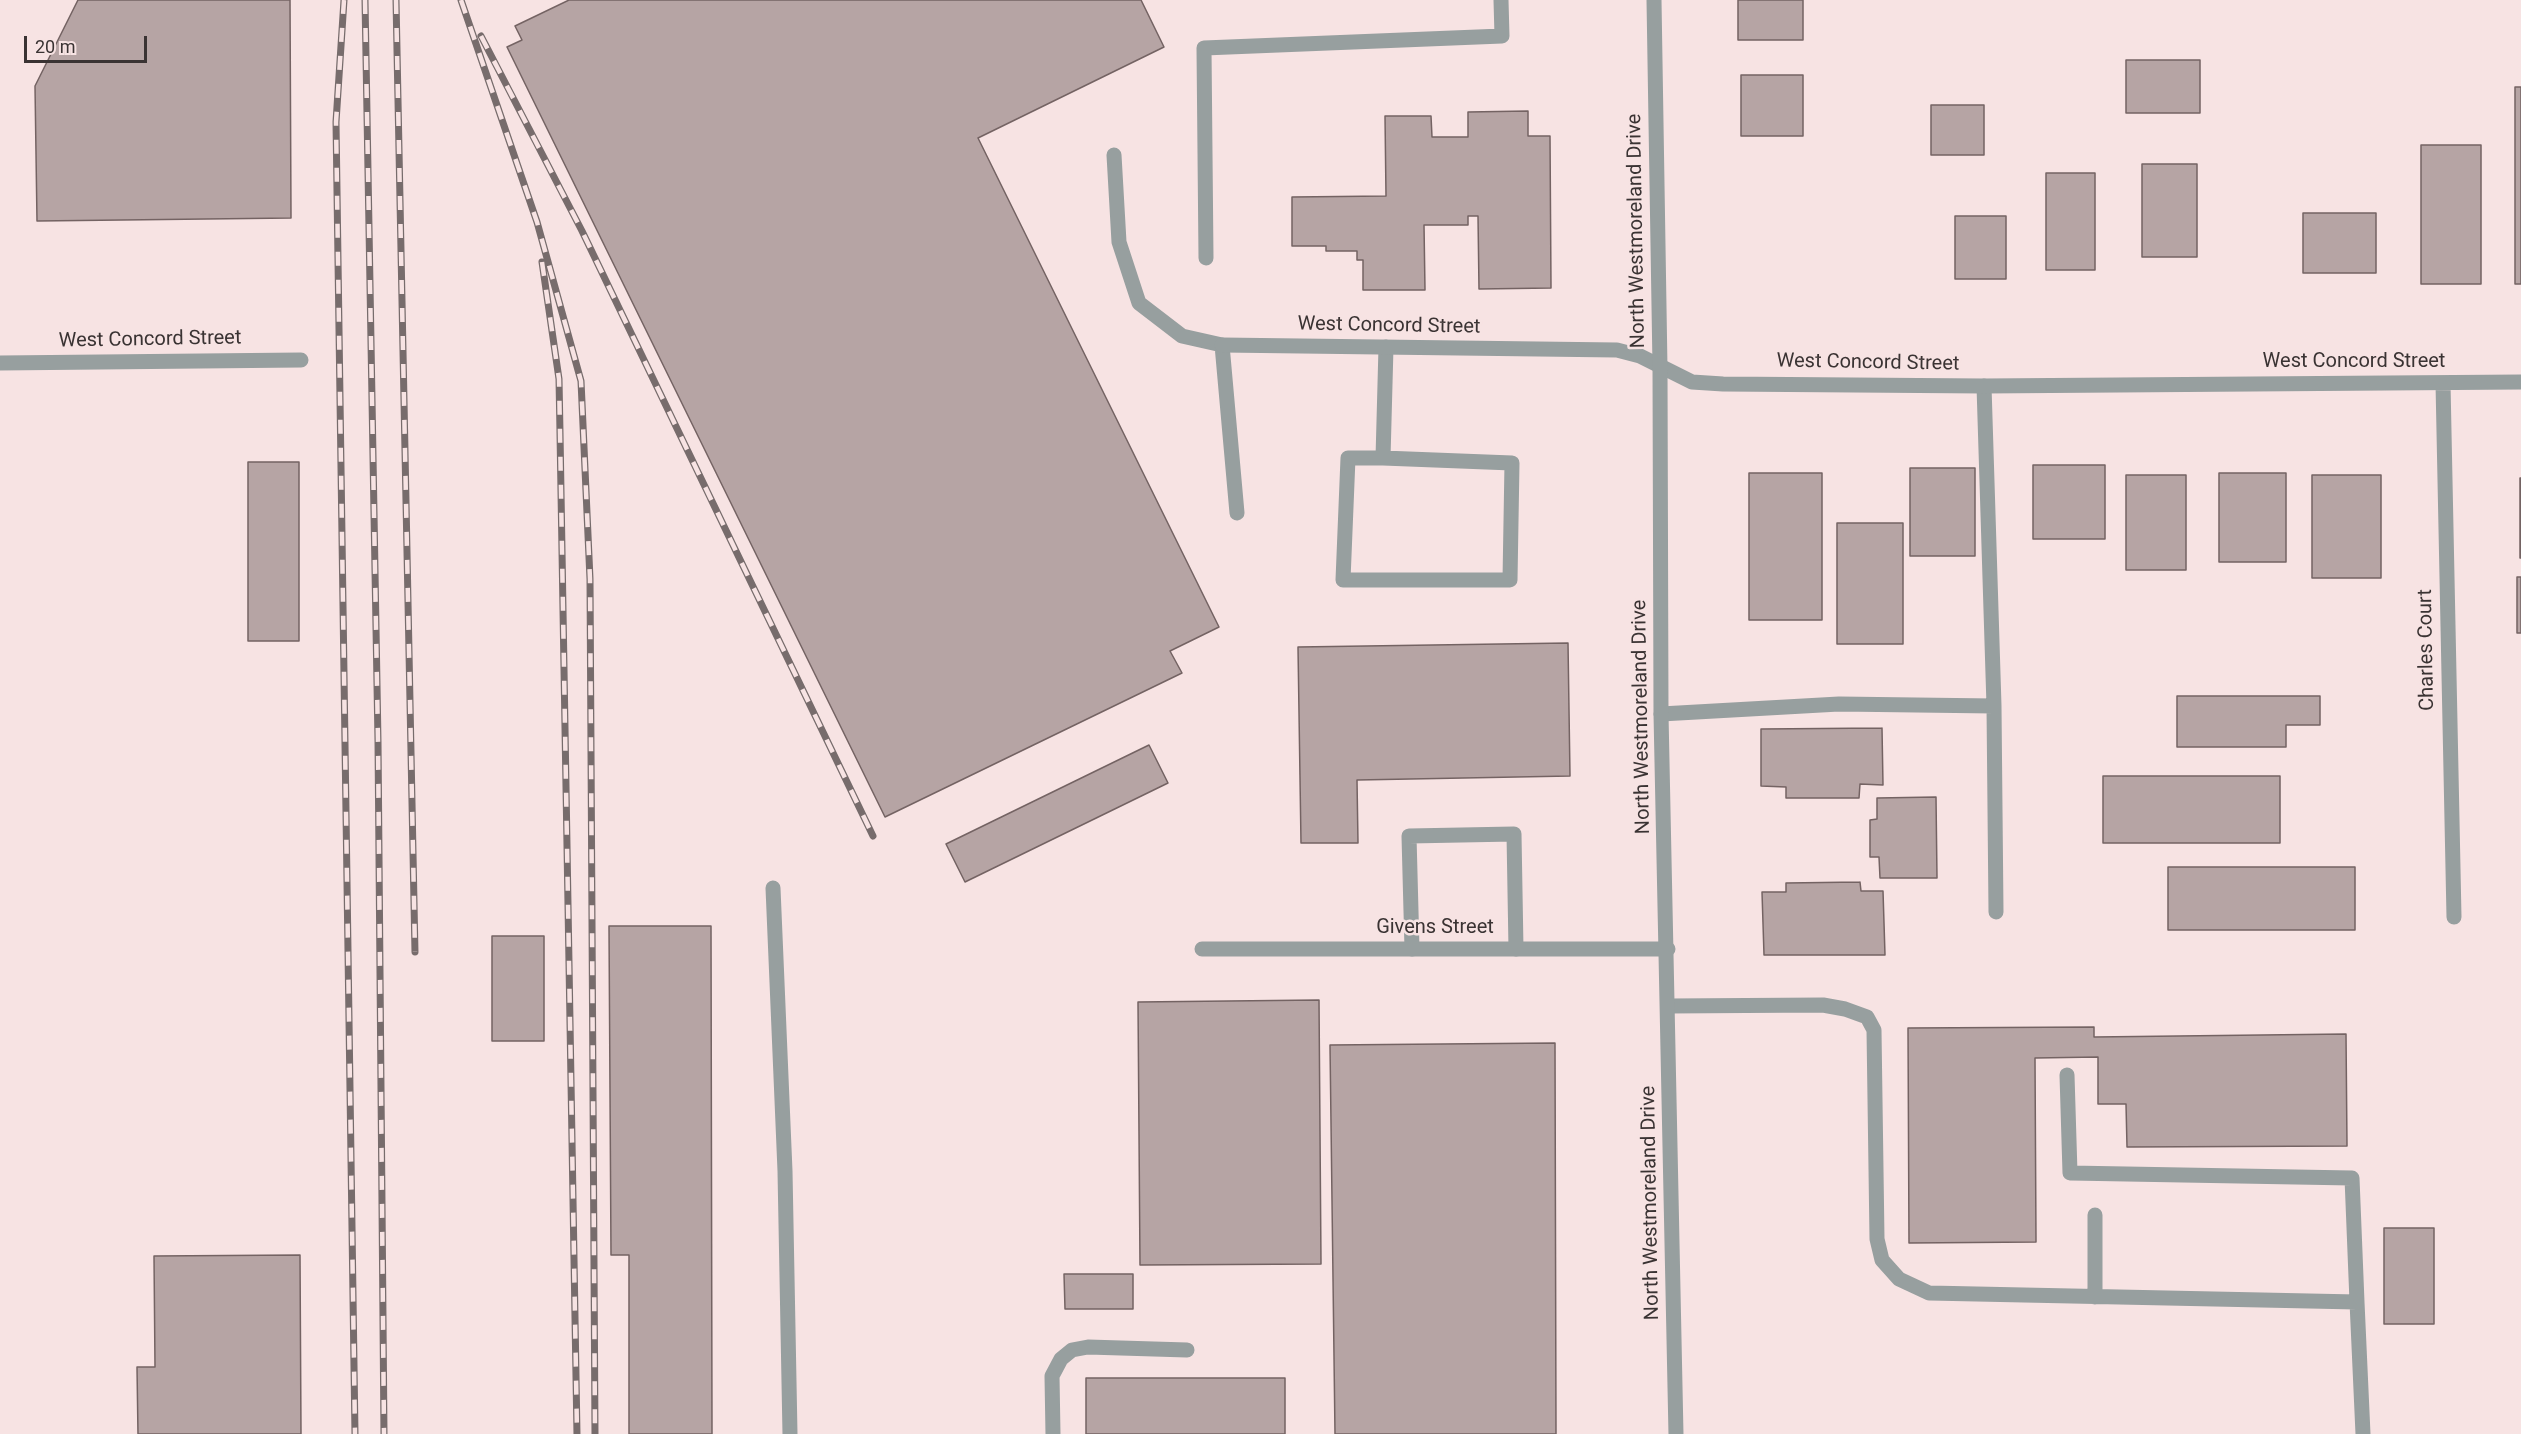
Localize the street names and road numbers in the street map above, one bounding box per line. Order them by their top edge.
street label: North Westmoreland Drive [1623,114,1651,348]
street label: West Concord Street [1297,312,1481,340]
street label: West Concord Street [58,326,242,354]
street label: West Concord Street [1776,349,1960,377]
street label: West Concord Street [2263,350,2445,374]
street label: Charles Court [2414,589,2440,711]
street label: North Westmoreland Drive [1628,600,1656,834]
street label: Givens Street [1376,916,1494,940]
street label: North Westmoreland Drive [1637,1086,1665,1320]

